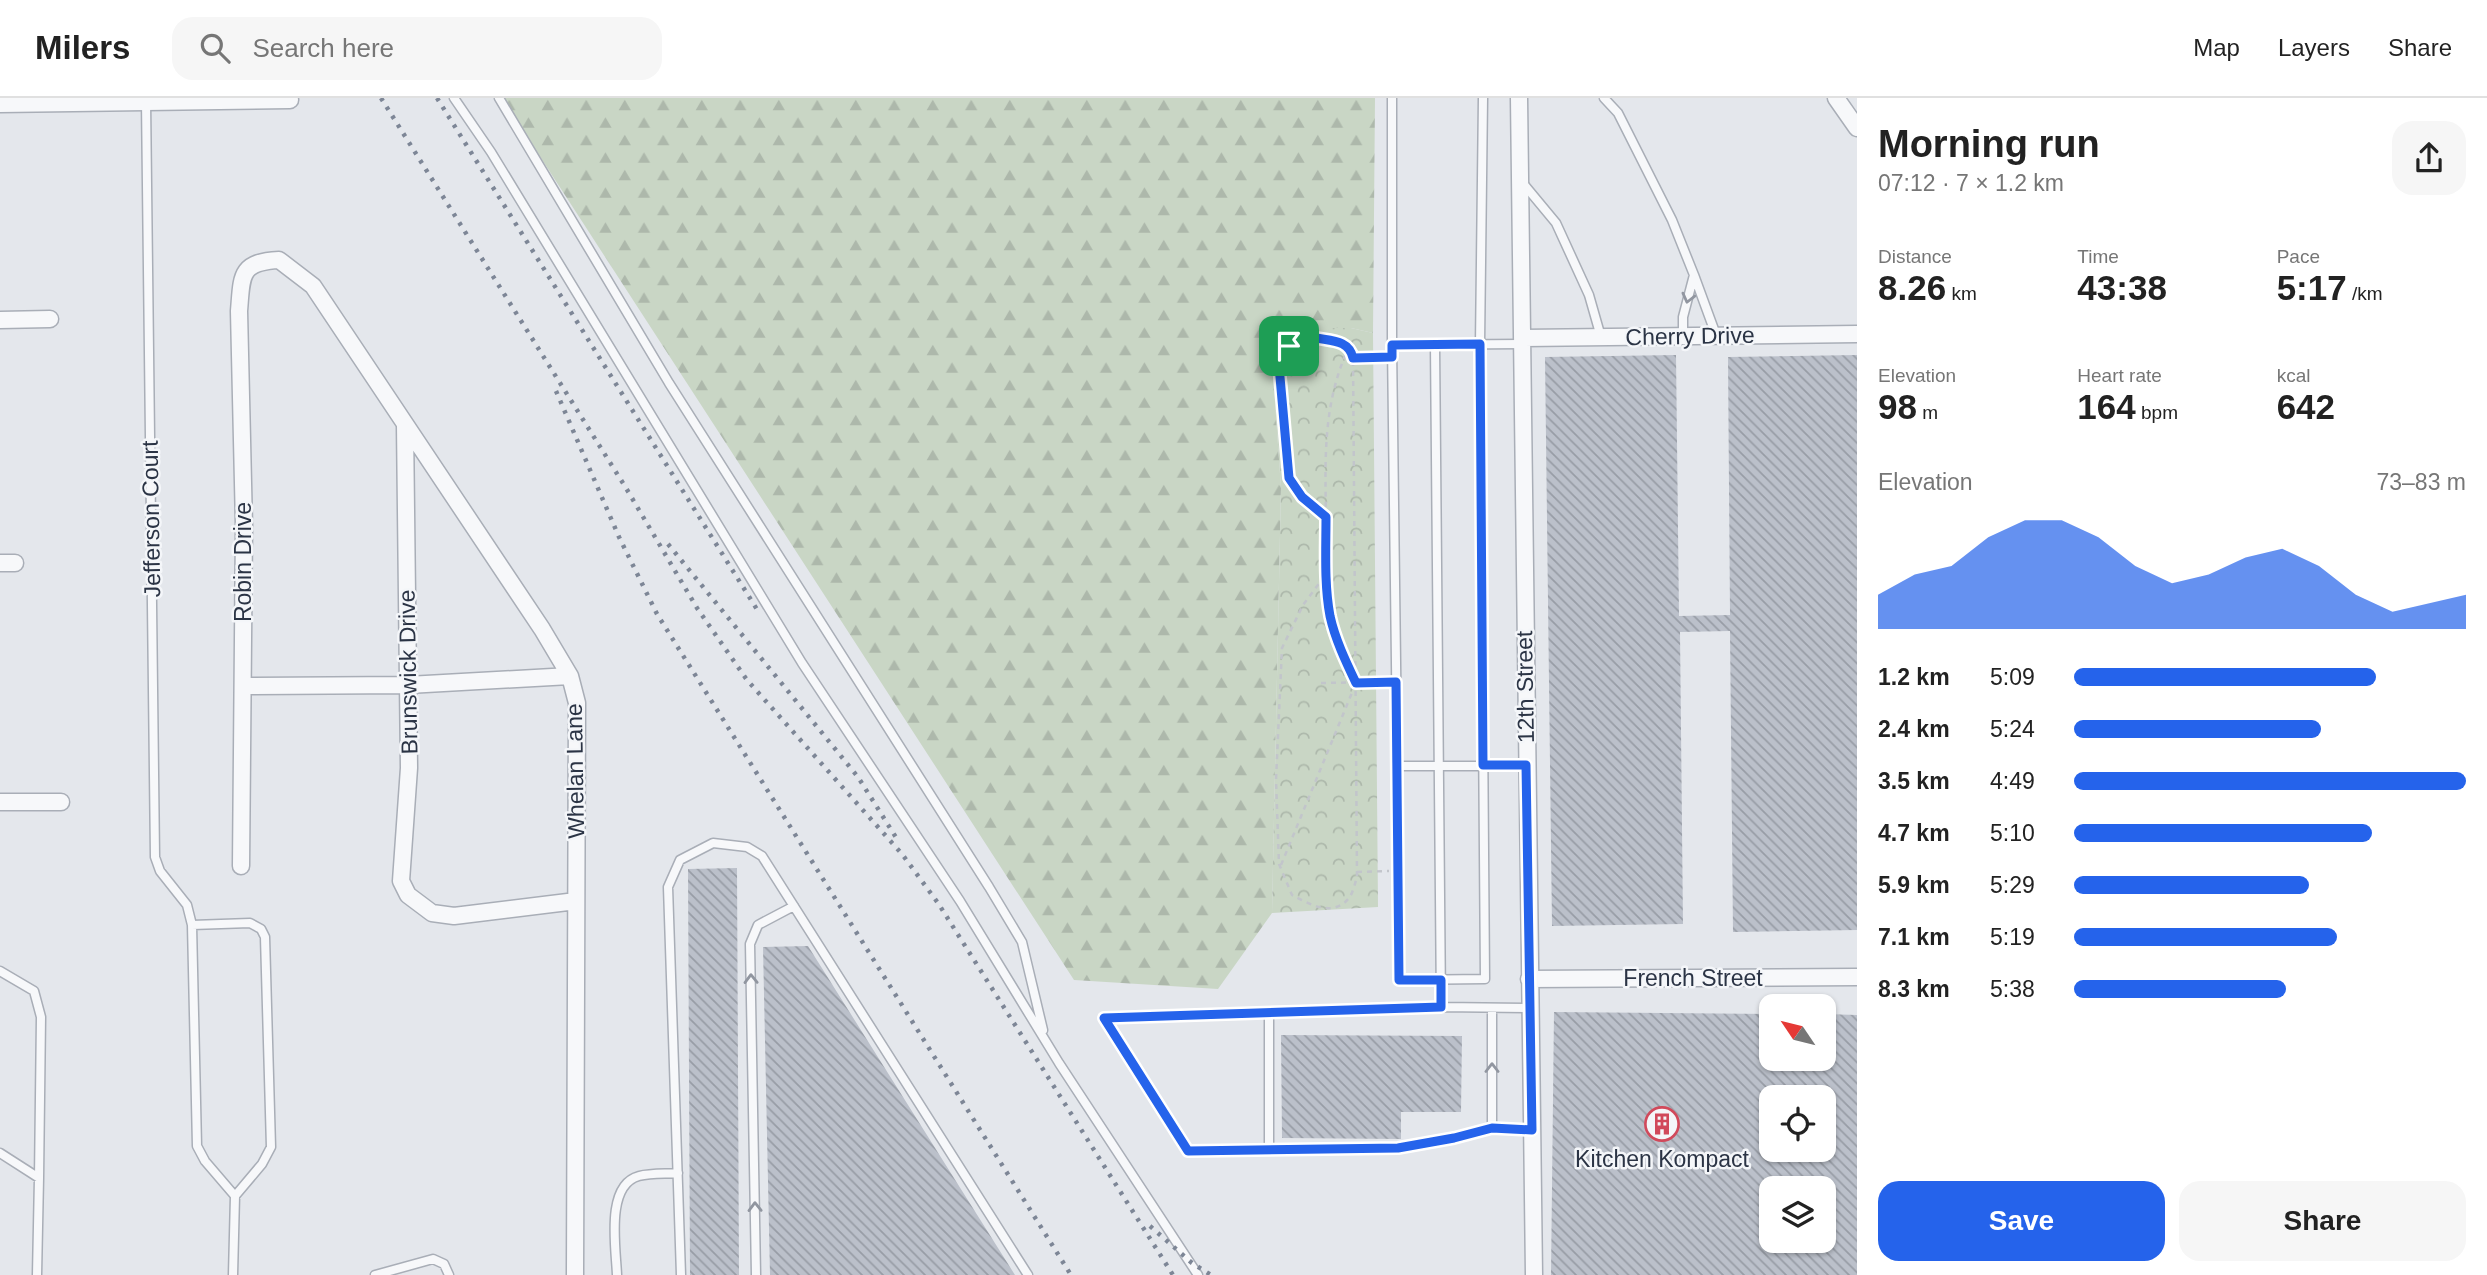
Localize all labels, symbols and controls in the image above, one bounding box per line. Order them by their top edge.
search box [172,17,662,80]
text: Milers [35,29,130,66]
icon: search [196,29,234,67]
text: Search here [252,33,394,63]
text: Map [2193,34,2240,61]
text: Layers [2278,34,2350,61]
text: Share [2388,34,2452,61]
button: share [2392,121,2466,195]
text: Morning run [1878,123,2100,165]
text: 07:12 · 7 × 1.2 km [1878,170,2064,196]
text: Distance [1878,246,1952,267]
text: Time [2077,246,2119,267]
text: Pace [2277,246,2320,267]
text: 8.26 [1878,268,1946,307]
text: 43:38 [2077,268,2167,307]
text: 5:17 [2277,268,2347,307]
text: km [1946,283,1977,304]
text: /km [2347,283,2383,304]
one-way arrow [1682,292,1696,304]
pin [1259,316,1319,376]
street label: Cherry Drive [1625,322,1755,350]
icon: arrive [1270,327,1308,365]
text: Elevation [1878,365,1956,386]
text: Heart rate [2077,365,2162,386]
text: kcal [2277,365,2310,386]
text: 98 [1878,387,1917,426]
text: 164 [2077,387,2136,426]
text: 642 [2277,387,2335,426]
text: m [1917,402,1938,423]
text: bpm [2136,402,2178,423]
street label: Jefferson Court [137,440,165,598]
text: Elevation [1878,469,1973,495]
text: 73–83 m [2376,469,2466,495]
street label: Robin Drive [230,502,256,622]
street label: Brunswick Drive [394,589,422,755]
street label: 12th Street [1511,630,1539,743]
text: 1.2 km [1878,664,1950,690]
text: 5:09 [1990,664,2035,690]
street label: Whelan Lane [561,703,589,839]
text: 2.4 km [1878,716,1950,742]
text: 5:24 [1990,716,2035,742]
text: 3.5 km [1878,768,1950,794]
text: 4:49 [1990,768,2035,794]
text: 4.7 km [1878,820,1950,846]
text: 5:10 [1990,820,2035,846]
text: 5.9 km [1878,872,1950,898]
text: 5:29 [1990,872,2035,898]
text: 7.1 km [1878,924,1950,950]
text: 5:19 [1990,924,2035,950]
street label: French Street [1623,965,1763,991]
one-way arrow [743,974,759,984]
text: 8.3 km [1878,976,1950,1002]
text: 5:38 [1990,976,2035,1002]
north arrow [1759,994,1836,1071]
map controls [1759,994,1836,1253]
one-way arrow [1484,1062,1500,1073]
button: locate [1759,1085,1836,1162]
building icon: Kitchen Kompact [1643,1105,1681,1143]
place label: Kitchen Kompact [1575,1146,1750,1172]
button: layers [1759,1176,1836,1253]
button: Save [1878,1181,2165,1261]
button: Share [2179,1181,2466,1261]
one-way arrow [747,1201,762,1212]

